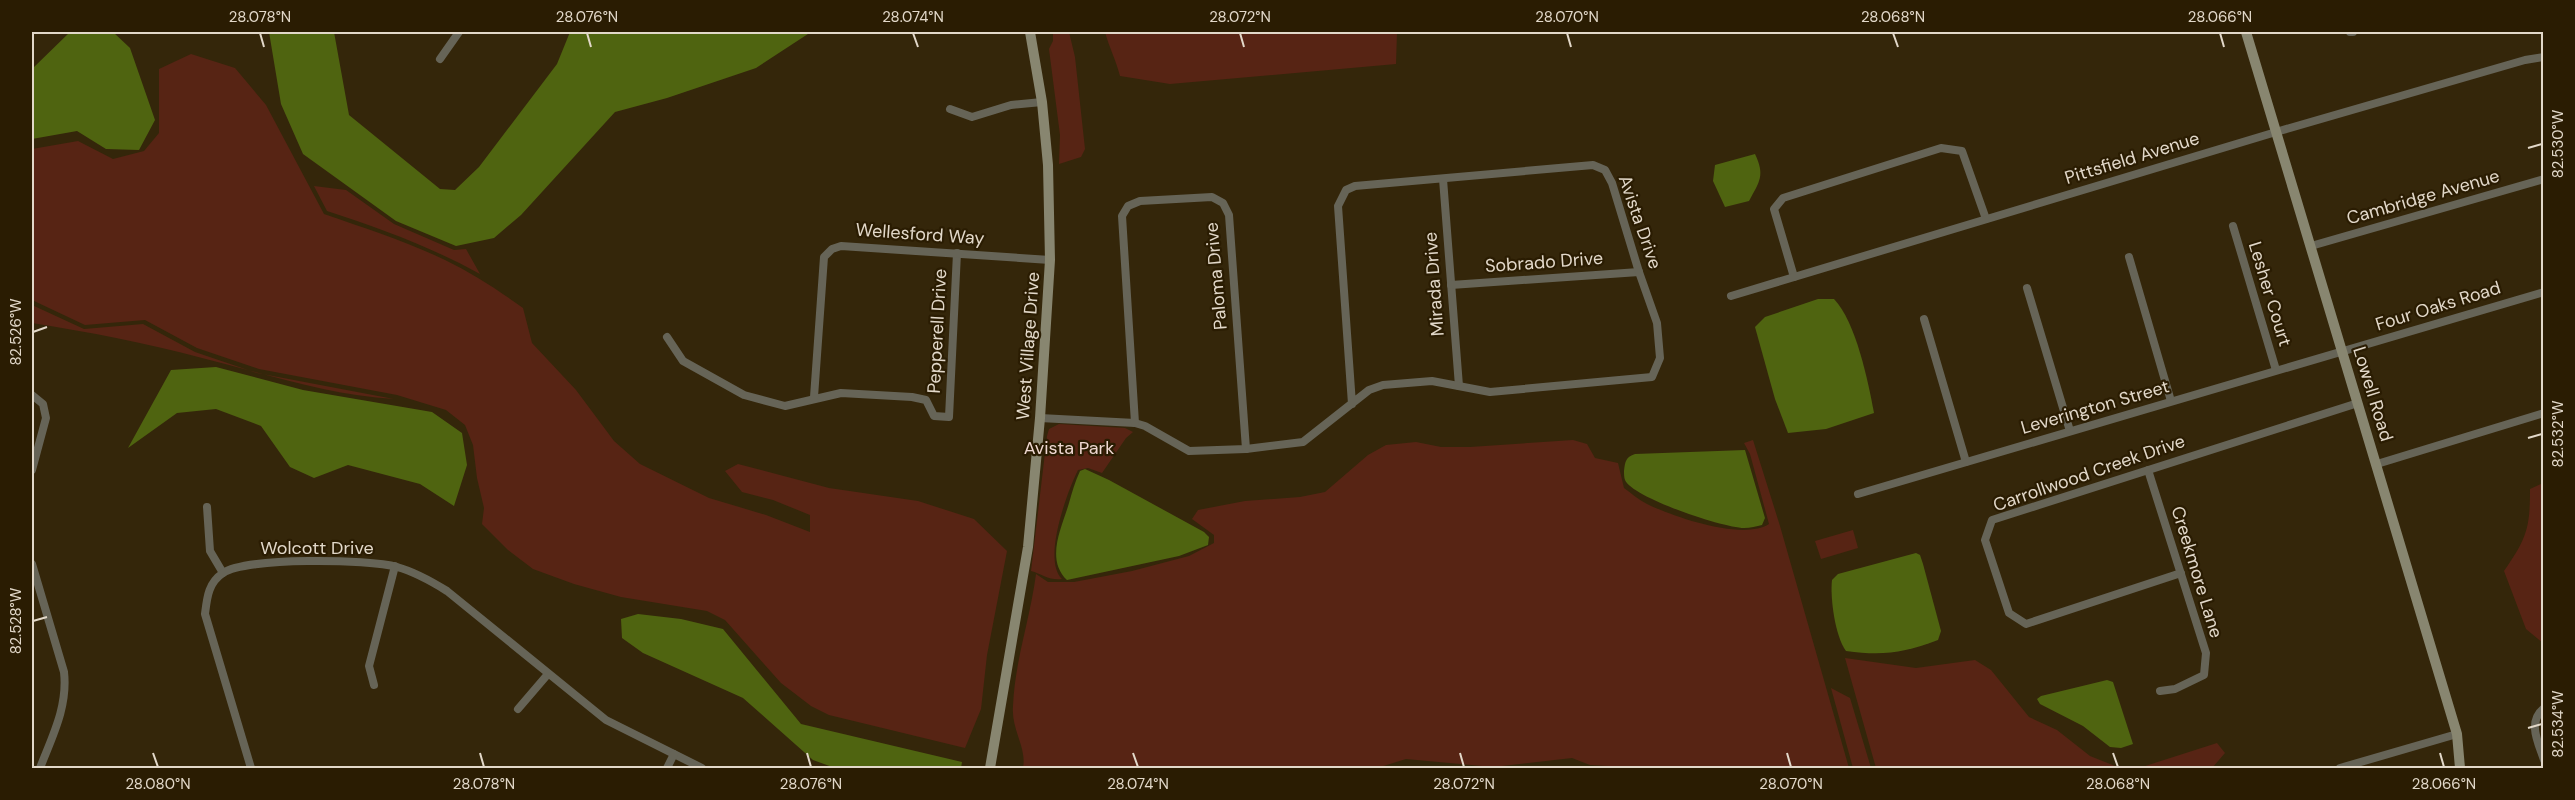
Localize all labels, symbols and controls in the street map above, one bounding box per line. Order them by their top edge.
text: 28.078°N [229,7,291,27]
text: 28.076°N [556,7,618,27]
text: 28.074°N [882,7,944,27]
text: 28.072°N [1209,7,1271,27]
text: 28.070°N [1535,7,1599,27]
text: 28.068°N [1861,7,1925,27]
text: 28.066°N [2188,7,2252,27]
text: 82.530°W [2548,109,2568,178]
street label: Pittsfield Avenue [2062,126,2202,190]
street label: Cambridge Avenue [2344,164,2502,230]
street label: Avista Drive [1613,172,1667,272]
street label: Wellesford Way [855,218,985,250]
street label: Paloma Drive [1199,221,1233,331]
street label: Mirada Drive [1418,231,1450,337]
street label: Lesher Court [2243,239,2297,349]
street label: Sobrado Drive [1484,246,1604,278]
street label: Pepperell Drive [922,268,952,394]
street label: West Village Drive [1011,271,1045,421]
street label: Four Oaks Road [2372,276,2504,336]
text: 82.526°W [6,298,26,366]
street label: Lowell Road [2347,344,2399,444]
street label: Leverington Street [2018,374,2172,440]
text: 82.532°W [2548,400,2568,467]
street label: Carrollwood Creek Drive [1990,429,2188,517]
park label: Avista Park [1024,436,1114,460]
street label: Creekmore Lane [2166,503,2228,641]
street label: Wolcott Drive [260,536,374,560]
text: 82.528°W [6,587,26,654]
text: 82.534°W [2548,690,2568,758]
text: 28.080°N [125,774,191,794]
text: 28.078°N [453,774,515,794]
text: 28.076°N [780,774,842,794]
text: 28.074°N [1107,774,1169,794]
text: 28.072°N [1433,774,1495,794]
text: 28.070°N [1759,774,1823,794]
text: 28.068°N [2086,774,2150,794]
text: 28.066°N [2412,774,2476,794]

